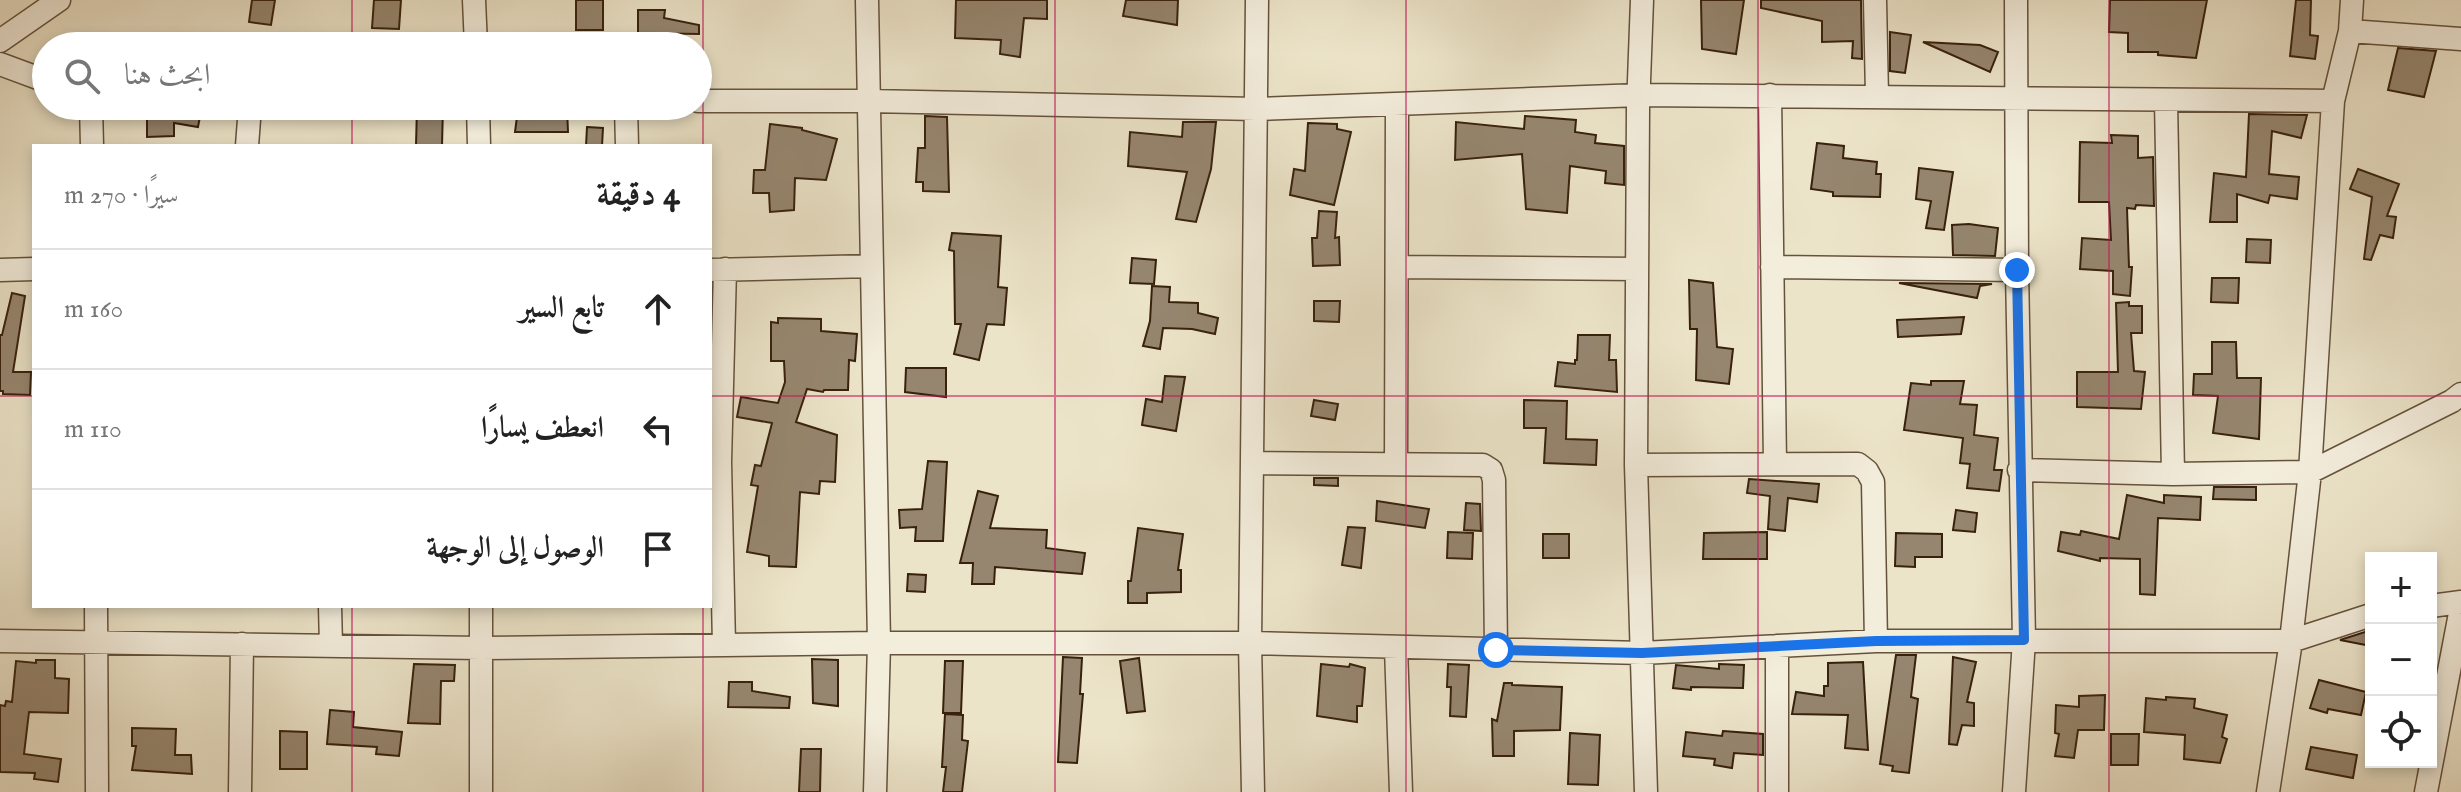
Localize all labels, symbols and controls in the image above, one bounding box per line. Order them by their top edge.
search box [32,32,712,120]
icon: search [60,54,104,98]
text: ابحث هنا [124,57,211,95]
text: 4 دقيقة [597,173,680,216]
text: سيرًا · 270 m [64,179,178,212]
route end [1999,252,2035,288]
icon: ahead [636,287,680,331]
text: تابع السير [519,290,604,328]
text: 160 m [64,293,123,326]
icon: left [636,407,680,451]
text: انعطف يسارًا [481,410,604,448]
text: 110 m [64,413,122,446]
icon: arrive [636,527,680,571]
text: الوصول إلى الوجهة [427,530,604,568]
map controls [2365,552,2437,768]
button: + [2365,552,2437,624]
button: − [2365,624,2437,696]
route start [1478,632,1514,668]
button: locate [2365,696,2437,768]

